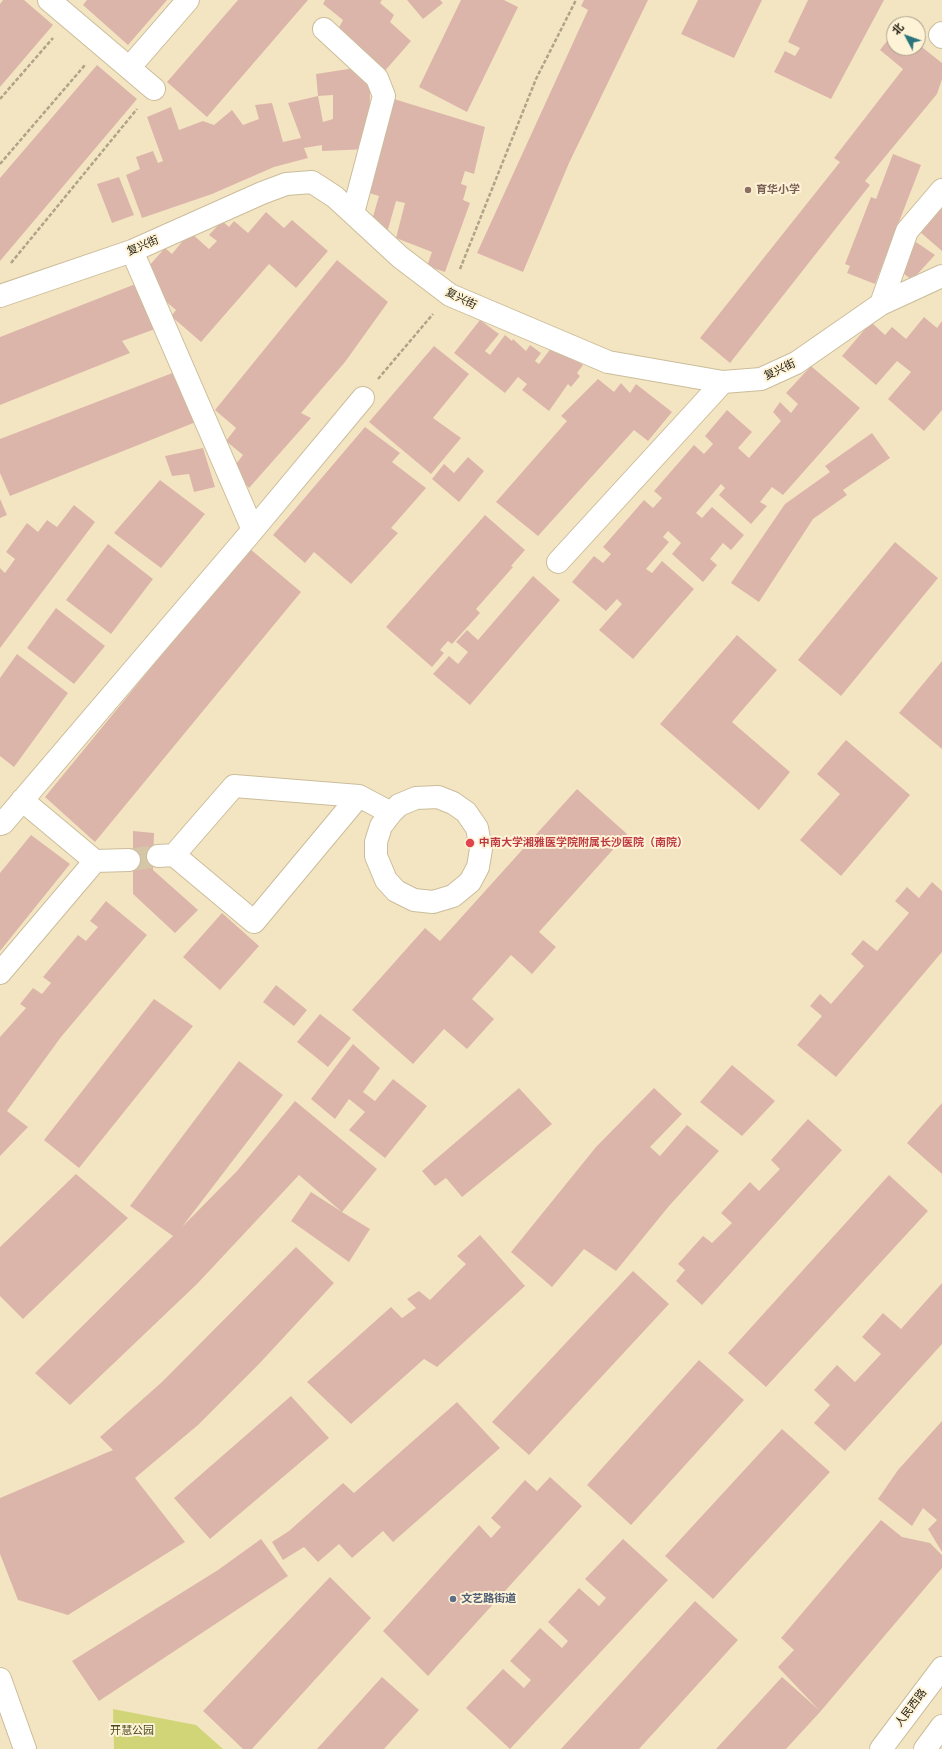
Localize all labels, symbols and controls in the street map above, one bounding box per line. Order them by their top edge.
north arrow [886,16,926,56]
text: 北 [888,19,907,38]
place label: 育华小学 [756,183,800,197]
marker: 育华小学 [743,185,753,195]
street label: 复兴街 [125,233,161,259]
street label: 复兴街 [443,286,479,312]
street label: 复兴街 [762,357,798,383]
place label: 中南大学湘雅医学院附属长沙医院（南院） [479,836,688,850]
marker: 中南大学湘雅医学院附属长沙医院（南院） [464,837,476,849]
place label: 文艺路街道 [461,1592,516,1606]
marker: 文艺路街道 [448,1594,458,1604]
street label: 人民西路 [892,1686,930,1730]
park label: 开慧公园 [110,1724,154,1738]

